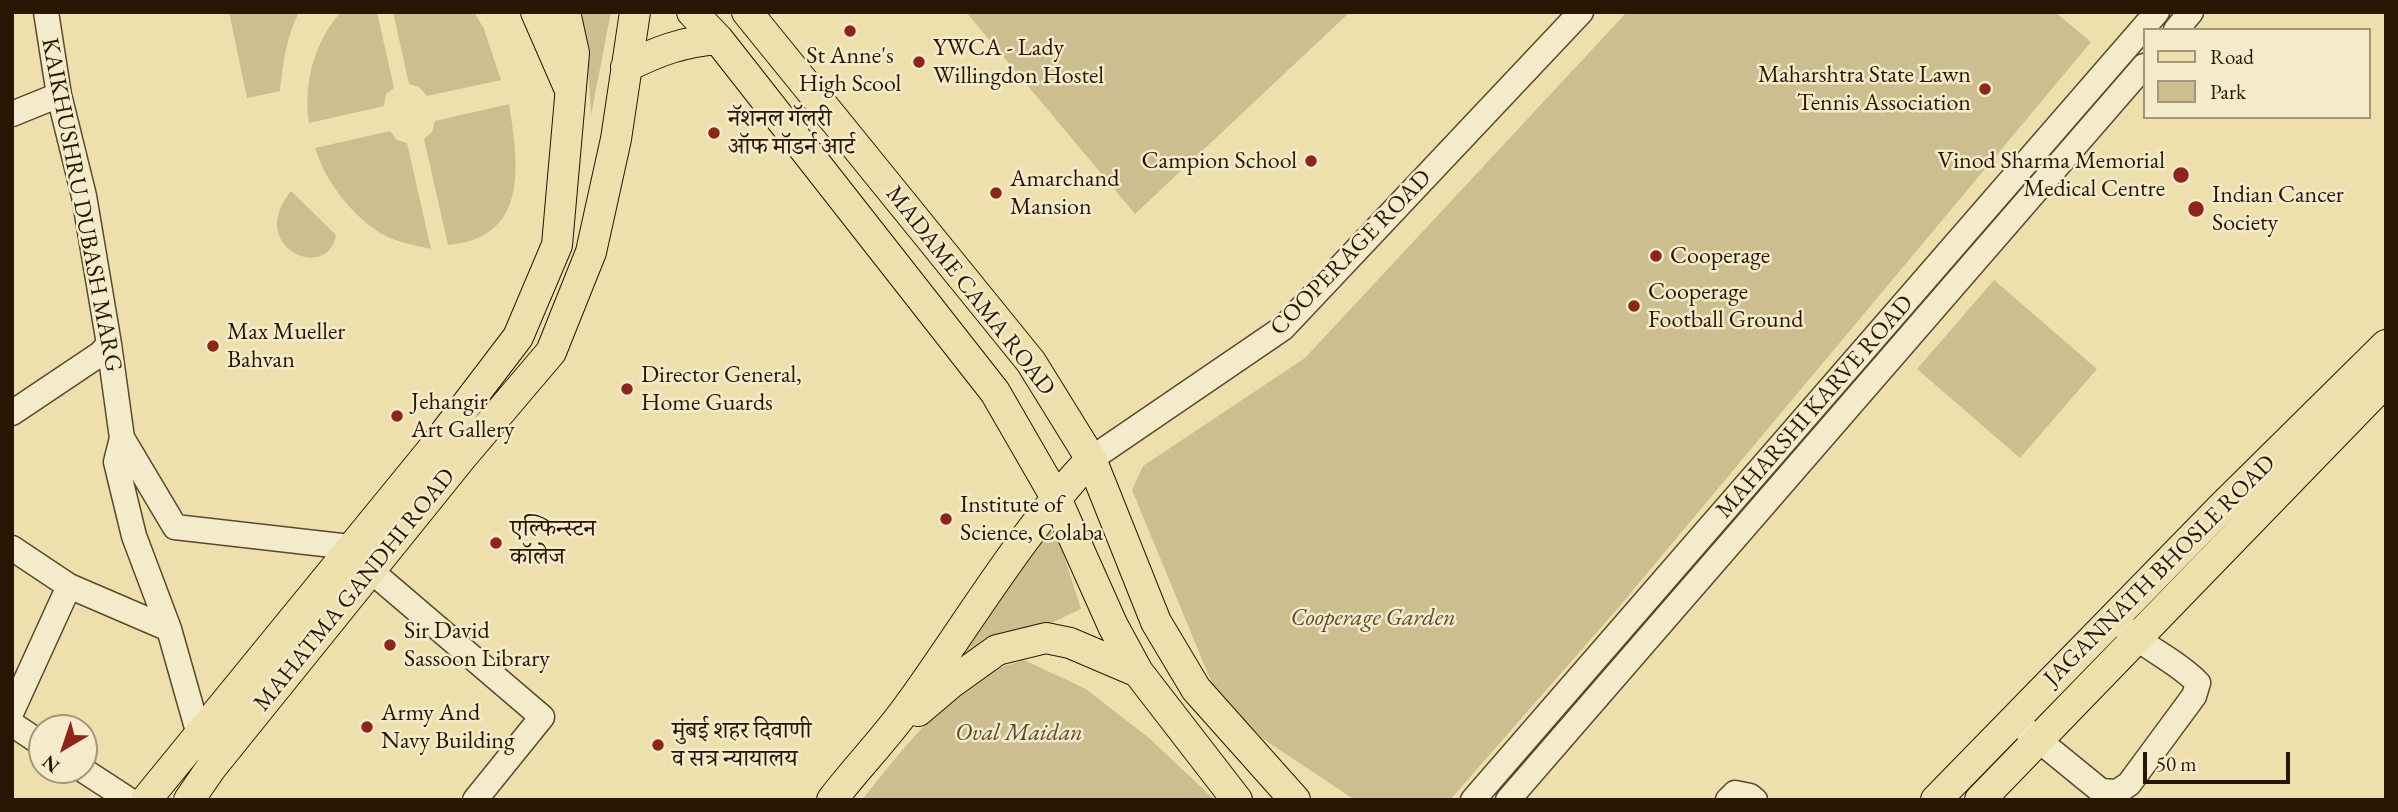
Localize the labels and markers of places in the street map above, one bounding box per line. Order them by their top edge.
marker: St Anne's High Scool [842,23,858,39]
place label: YWCA - Lady Willingdon Hostel [933,34,1104,90]
place label: St Anne's High Scool [799,42,901,98]
marker: YWCA - Lady Willingdon Hostel [911,54,927,70]
place label: Maharshtra State Lawn Tennis Association [1758,61,1971,117]
marker: Maharshtra State Lawn Tennis Association [1977,81,1993,97]
place label: नॅशनल गॅलरी ऑफ मॉडर्न आर्ट [728,105,855,161]
marker: नॅशनल गॅलरी ऑफ मॉडर्न आर्ट [706,125,722,141]
place label: Campion School [1142,147,1297,175]
place label: Vinod Sharma Memorial Medical Centre [1938,147,2165,203]
marker: Campion School [1303,153,1319,169]
place label: Amarchand Mansion [1010,165,1119,221]
marker: Vinod Sharma Memorial Medical Centre [2171,165,2191,185]
place label: Indian Cancer Society [2212,181,2344,237]
marker: Amarchand Mansion [988,185,1004,201]
marker: Indian Cancer Society [2186,199,2206,219]
place label: Cooperage [1670,242,1770,270]
marker: Cooperage [1648,248,1664,264]
place label: Cooperage Football Ground [1648,278,1803,334]
marker: Cooperage Football Ground [1626,298,1642,314]
place label: Max Mueller Bahvan [227,318,345,374]
marker: Max Mueller Bahvan [205,338,221,354]
place label: Director General, Home Guards [641,361,802,417]
marker: Director General, Home Guards [619,381,635,397]
place label: Jehangir Art Gallery [411,388,514,444]
marker: Jehangir Art Gallery [389,408,405,424]
place label: Institute of Science, Colaba [960,491,1103,547]
marker: Institute of Science, Colaba [938,511,954,527]
place label: एल्फिन्स्टन कॉलेज [510,515,596,571]
marker: एल्फिन्स्टन कॉलेज [488,535,504,551]
place label: Sir David Sassoon Library [404,617,550,673]
marker: Sir David Sassoon Library [382,637,398,653]
place label: Army And Navy Building [381,699,514,755]
place label: मुंबई शहर दिवाणी व सत्र न्यायालय [672,717,811,773]
marker: Army And Navy Building [359,719,375,735]
marker: मुंबई शहर दिवाणी व सत्र न्यायालय [650,737,666,753]

